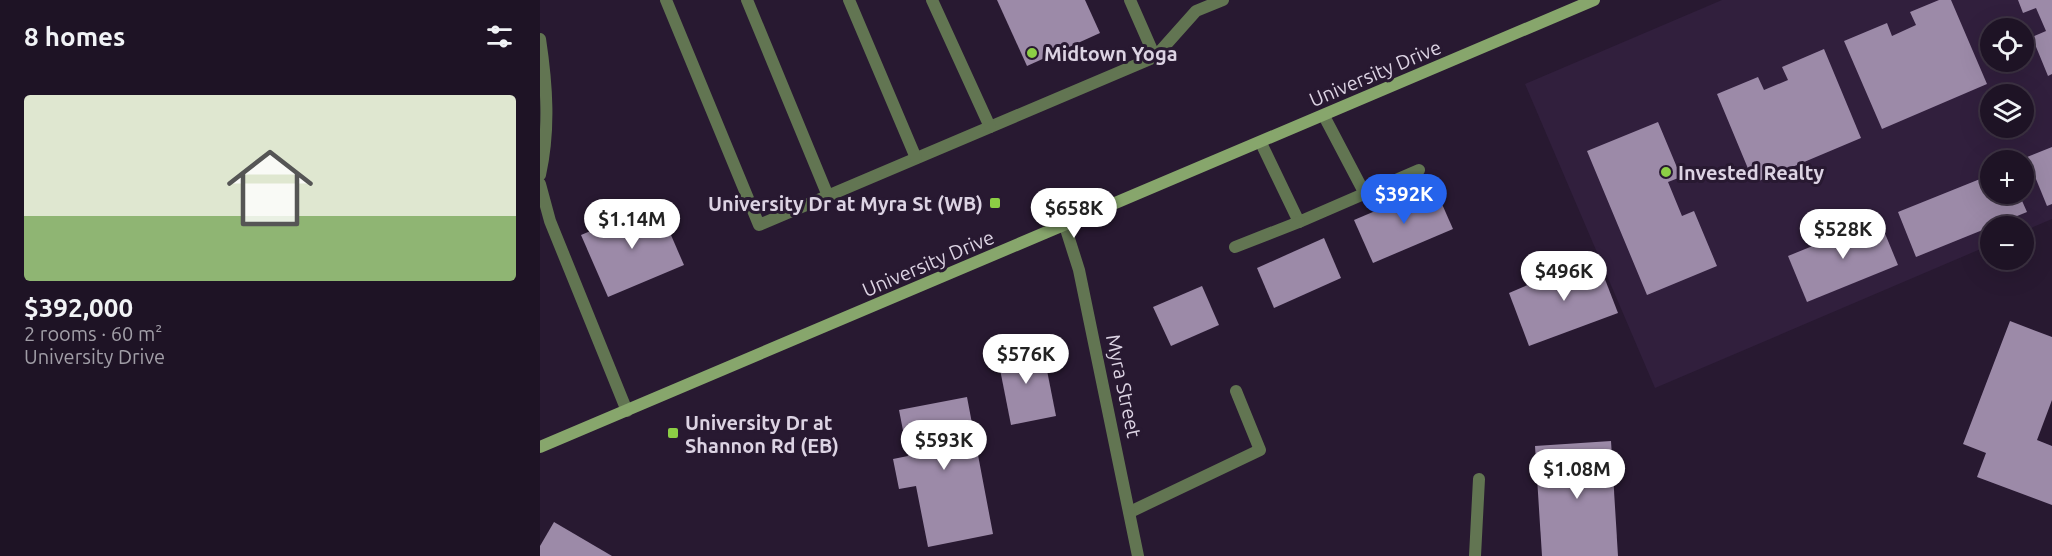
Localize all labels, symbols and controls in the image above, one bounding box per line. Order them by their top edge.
map controls [1980,18,2034,270]
button: locate [1980,18,2034,72]
icon: filters [483,20,516,53]
text: 8 homes [24,22,125,51]
street label: University Drive [1306,35,1444,111]
place label: Midtown Yoga [1044,42,1178,65]
marker: Midtown Yoga [1025,46,1039,60]
button: layers [1980,84,2034,138]
icon: home [216,134,324,242]
button: + [1980,150,2034,204]
place label: Invested Realty [1678,161,1824,184]
marker: Invested Realty [1659,165,1673,179]
pin: $392K [1362,174,1446,225]
text: $392K [1375,182,1433,205]
pin: $658K [1032,188,1116,239]
place label: University Dr at Myra St (WB) [708,192,983,215]
marker: University Dr at Myra St (WB) [988,196,1002,210]
text: $658K [1045,196,1103,219]
pin: $1.14M [583,199,681,250]
text: $1.14M [598,207,666,230]
pin: $528K [1801,209,1885,260]
button: − [1980,216,2034,270]
text: $528K [1814,217,1872,240]
street label: University Drive [859,225,997,301]
pin: $496K [1522,251,1606,302]
text: $496K [1535,259,1593,282]
text: $392,000 [24,293,133,322]
text: 2 rooms · 60 m² [24,322,162,345]
street label: Myra Street [1102,332,1146,440]
pin: $576K [984,334,1068,385]
text: $576K [997,342,1055,365]
text: University Drive [24,345,165,368]
place label: University Dr at Shannon Rd (EB) [685,411,839,457]
pin: $593K [902,420,986,471]
marker: University Dr at Shannon Rd (EB) [666,426,680,440]
text: $593K [915,428,973,451]
pin: $1.08M [1528,449,1626,500]
text: $1.08M [1543,457,1611,480]

